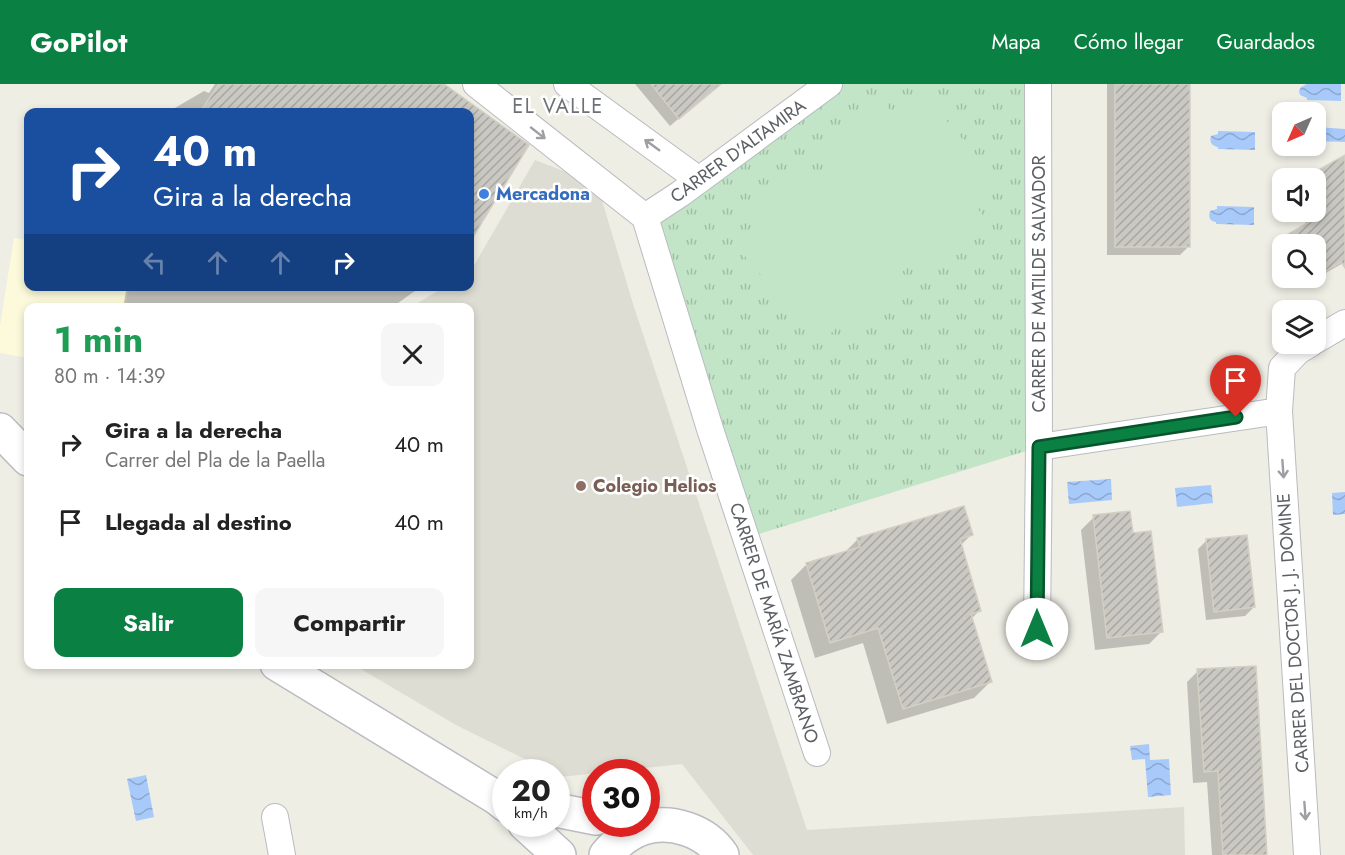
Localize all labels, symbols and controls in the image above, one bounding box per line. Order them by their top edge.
text: GoPilot [30,22,127,63]
text: Mapa [991,27,1041,57]
text: Cómo llegar [1074,27,1183,57]
text: Guardados [1216,27,1315,57]
district label: EL VALLE [512,92,604,121]
street label: CARRER D'ALTAMIRA [665,93,811,209]
north arrow [1272,102,1326,156]
map controls [1272,102,1326,354]
text: 40 m [153,121,257,182]
one-way arrow [530,127,546,140]
icon: right [54,132,132,210]
one-way arrow [644,139,660,152]
street label: CARRER DE MATILDE SALVADOR [1026,155,1052,413]
button: sound [1272,168,1326,222]
text: Gira a la derecha [153,177,352,216]
place label: Mercadona [496,181,590,207]
marker: Mercadona [477,187,491,201]
button: search [1272,234,1326,288]
icon: left [138,246,171,279]
icon: ahead [201,246,234,279]
icon: ahead [264,246,297,279]
icon: right [327,246,360,279]
button: layers [1272,300,1326,354]
text: 1 min [54,313,143,365]
button: close [381,323,444,386]
pin [1210,355,1261,417]
text: 80 m · 14:39 [54,362,166,391]
icon: arrive [1219,364,1252,397]
text: Gira a la derecha [105,414,282,446]
icon: right [54,428,87,461]
text: 40 m [394,428,444,460]
text: Carrer del Pla de la Paella [105,446,325,475]
one-way arrow [1278,459,1289,479]
place label: Colegio Helios [593,473,717,499]
marker: Colegio Helios [574,479,588,493]
street label: CARRER DEL DOCTOR J. J. DOMINE [1270,492,1316,774]
street label: CARRER DE MARÍA ZAMBRANO [723,499,825,747]
icon: arrive [54,506,87,539]
text: Llegada al destino [105,506,292,538]
text: 40 m [394,506,444,538]
button: Salir [54,588,243,657]
button: Compartir [255,588,444,657]
position arrow [1005,597,1069,661]
speed limit sign: 30 [582,759,660,837]
text: 20 [511,769,551,812]
one-way arrow [1299,800,1310,820]
text: km/h [514,802,548,824]

